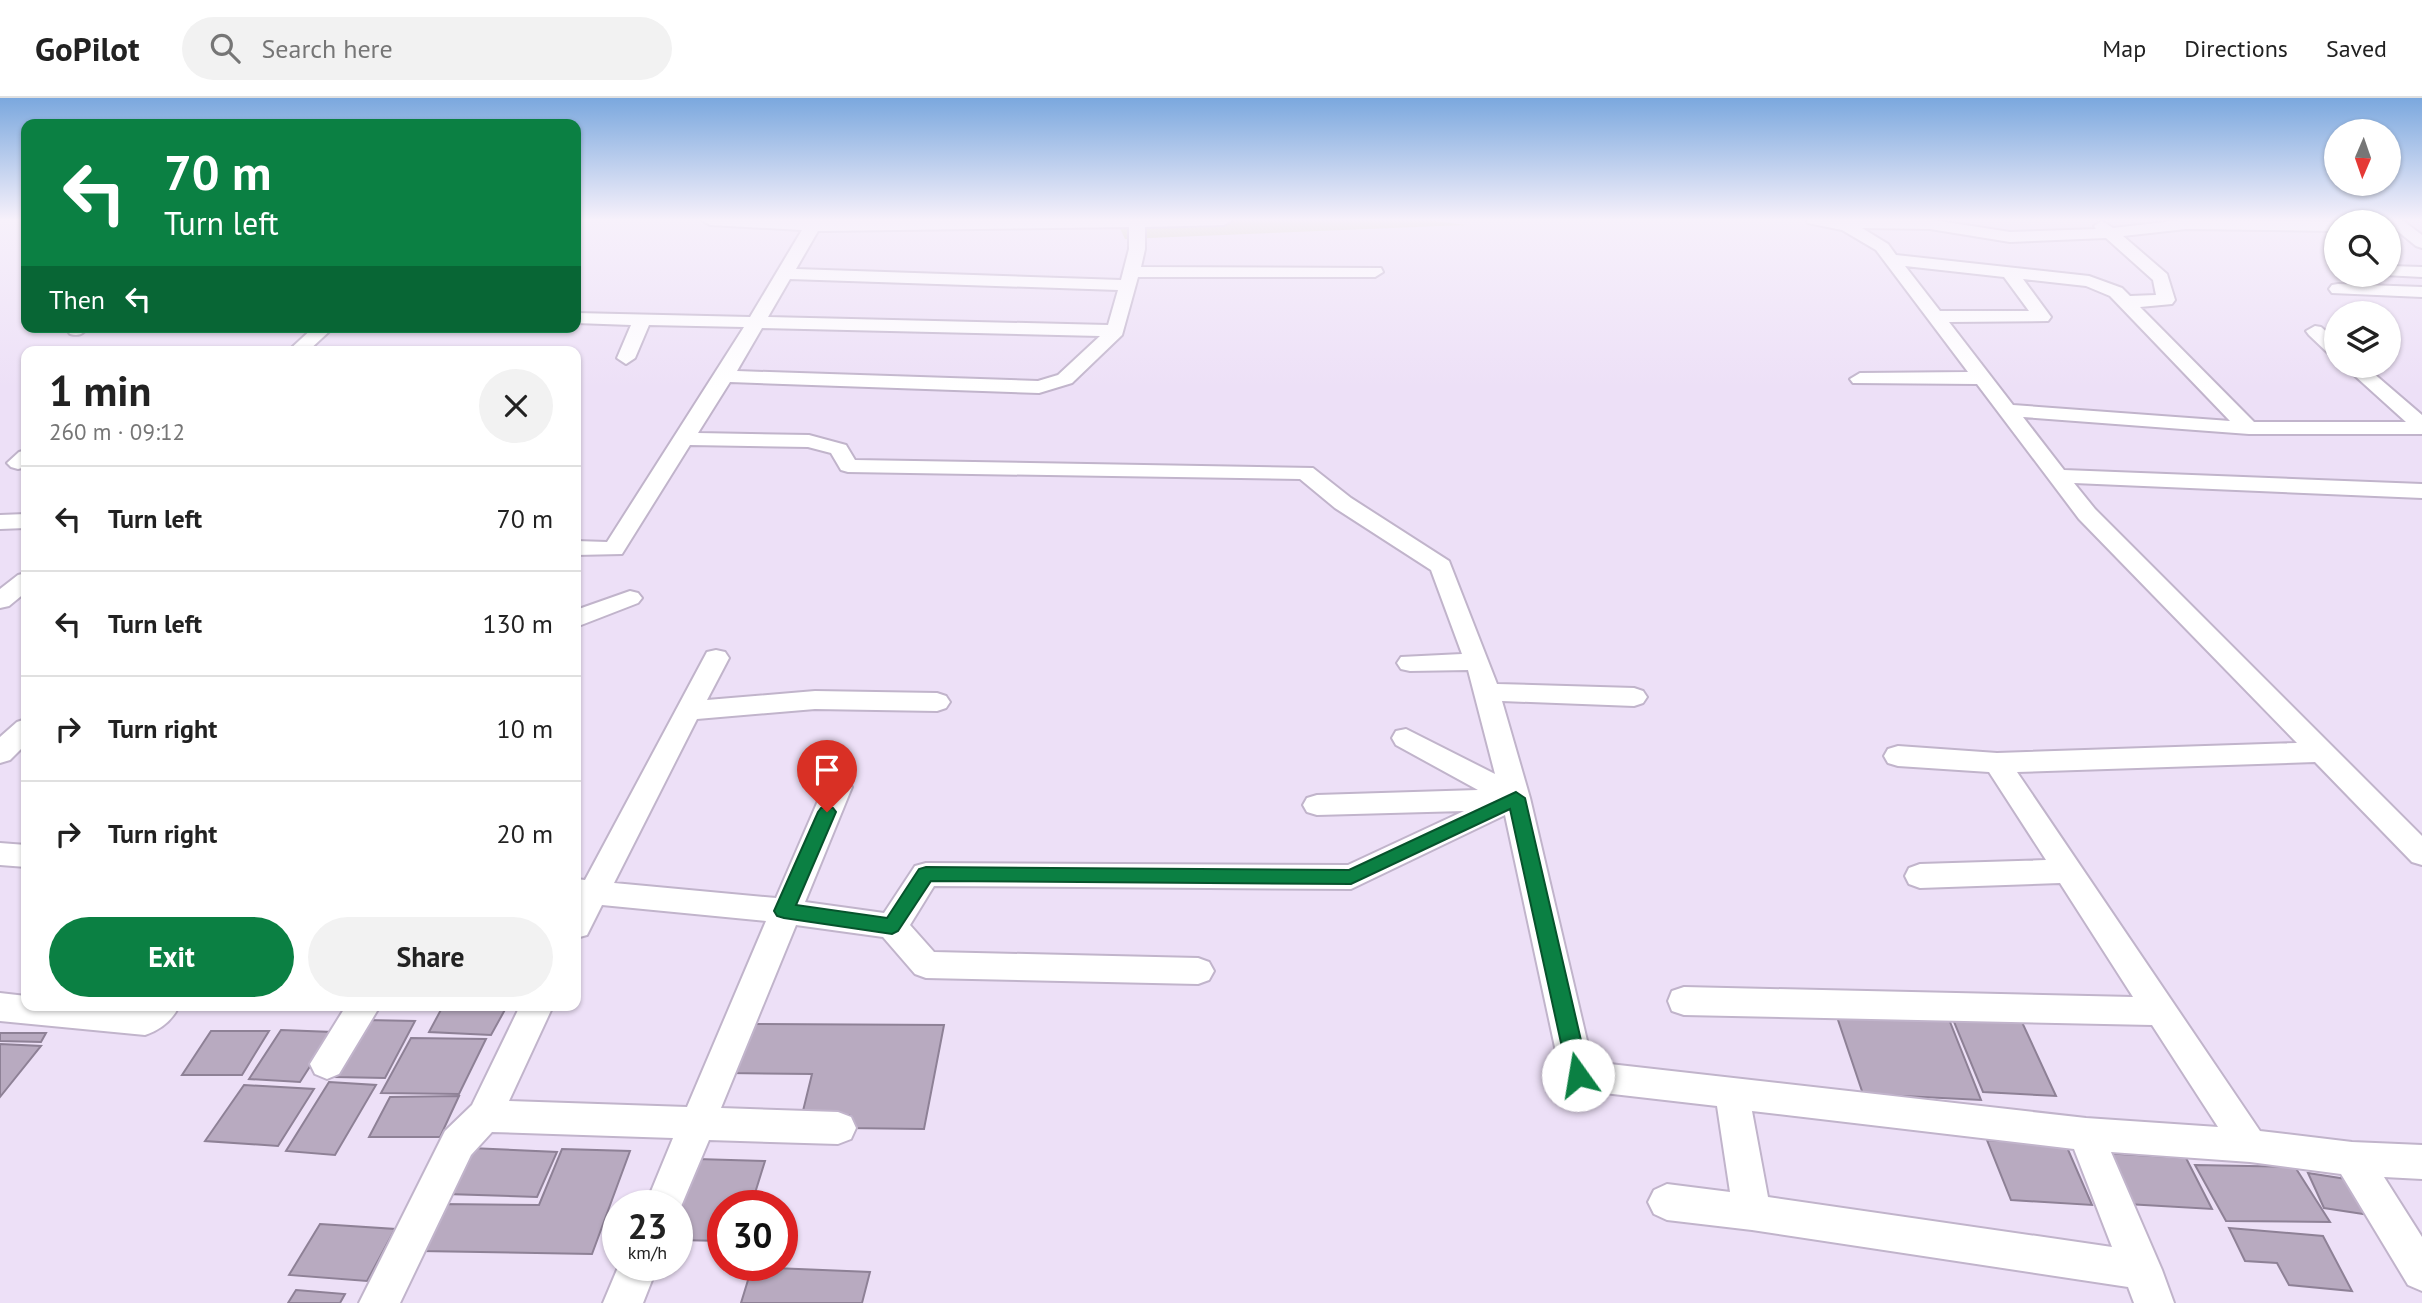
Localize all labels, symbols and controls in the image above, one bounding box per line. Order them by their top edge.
search box [182,17,672,80]
text: GoPilot [35,27,140,70]
icon: search [206,29,244,67]
text: Search here [262,32,393,65]
text: Map [2102,33,2146,64]
text: Directions [2184,33,2288,64]
text: Saved [2326,33,2387,64]
north arrow [2324,119,2401,196]
map controls [2324,119,2401,378]
text: 70 m [164,140,271,204]
icon: left [49,147,140,238]
text: Turn left [164,202,279,244]
button: search [2324,210,2401,287]
icon: left [119,280,157,318]
text: Then [49,283,105,316]
button: layers [2324,301,2401,378]
text: 1 min [49,363,151,418]
button: close [479,369,553,443]
text: 260 m · 09:12 [49,417,185,446]
icon: left [49,500,87,538]
text: Turn left [108,502,202,535]
text: 70 m [497,502,553,535]
icon: left [49,605,87,643]
text: Turn left [108,607,202,640]
text: 130 m [482,607,553,640]
icon: right [49,710,87,748]
text: Turn right [108,712,217,745]
text: 10 m [497,712,553,745]
pin [797,740,857,812]
icon: arrive [808,751,846,789]
icon: right [49,815,87,853]
text: Turn right [108,817,217,850]
text: 20 m [497,817,553,850]
button: Exit [49,917,294,997]
button: Share [308,917,553,997]
position arrow [1541,1038,1615,1112]
speed limit sign: 30 [707,1190,798,1281]
text: 23 [628,1203,667,1249]
text: km/h [628,1241,667,1264]

